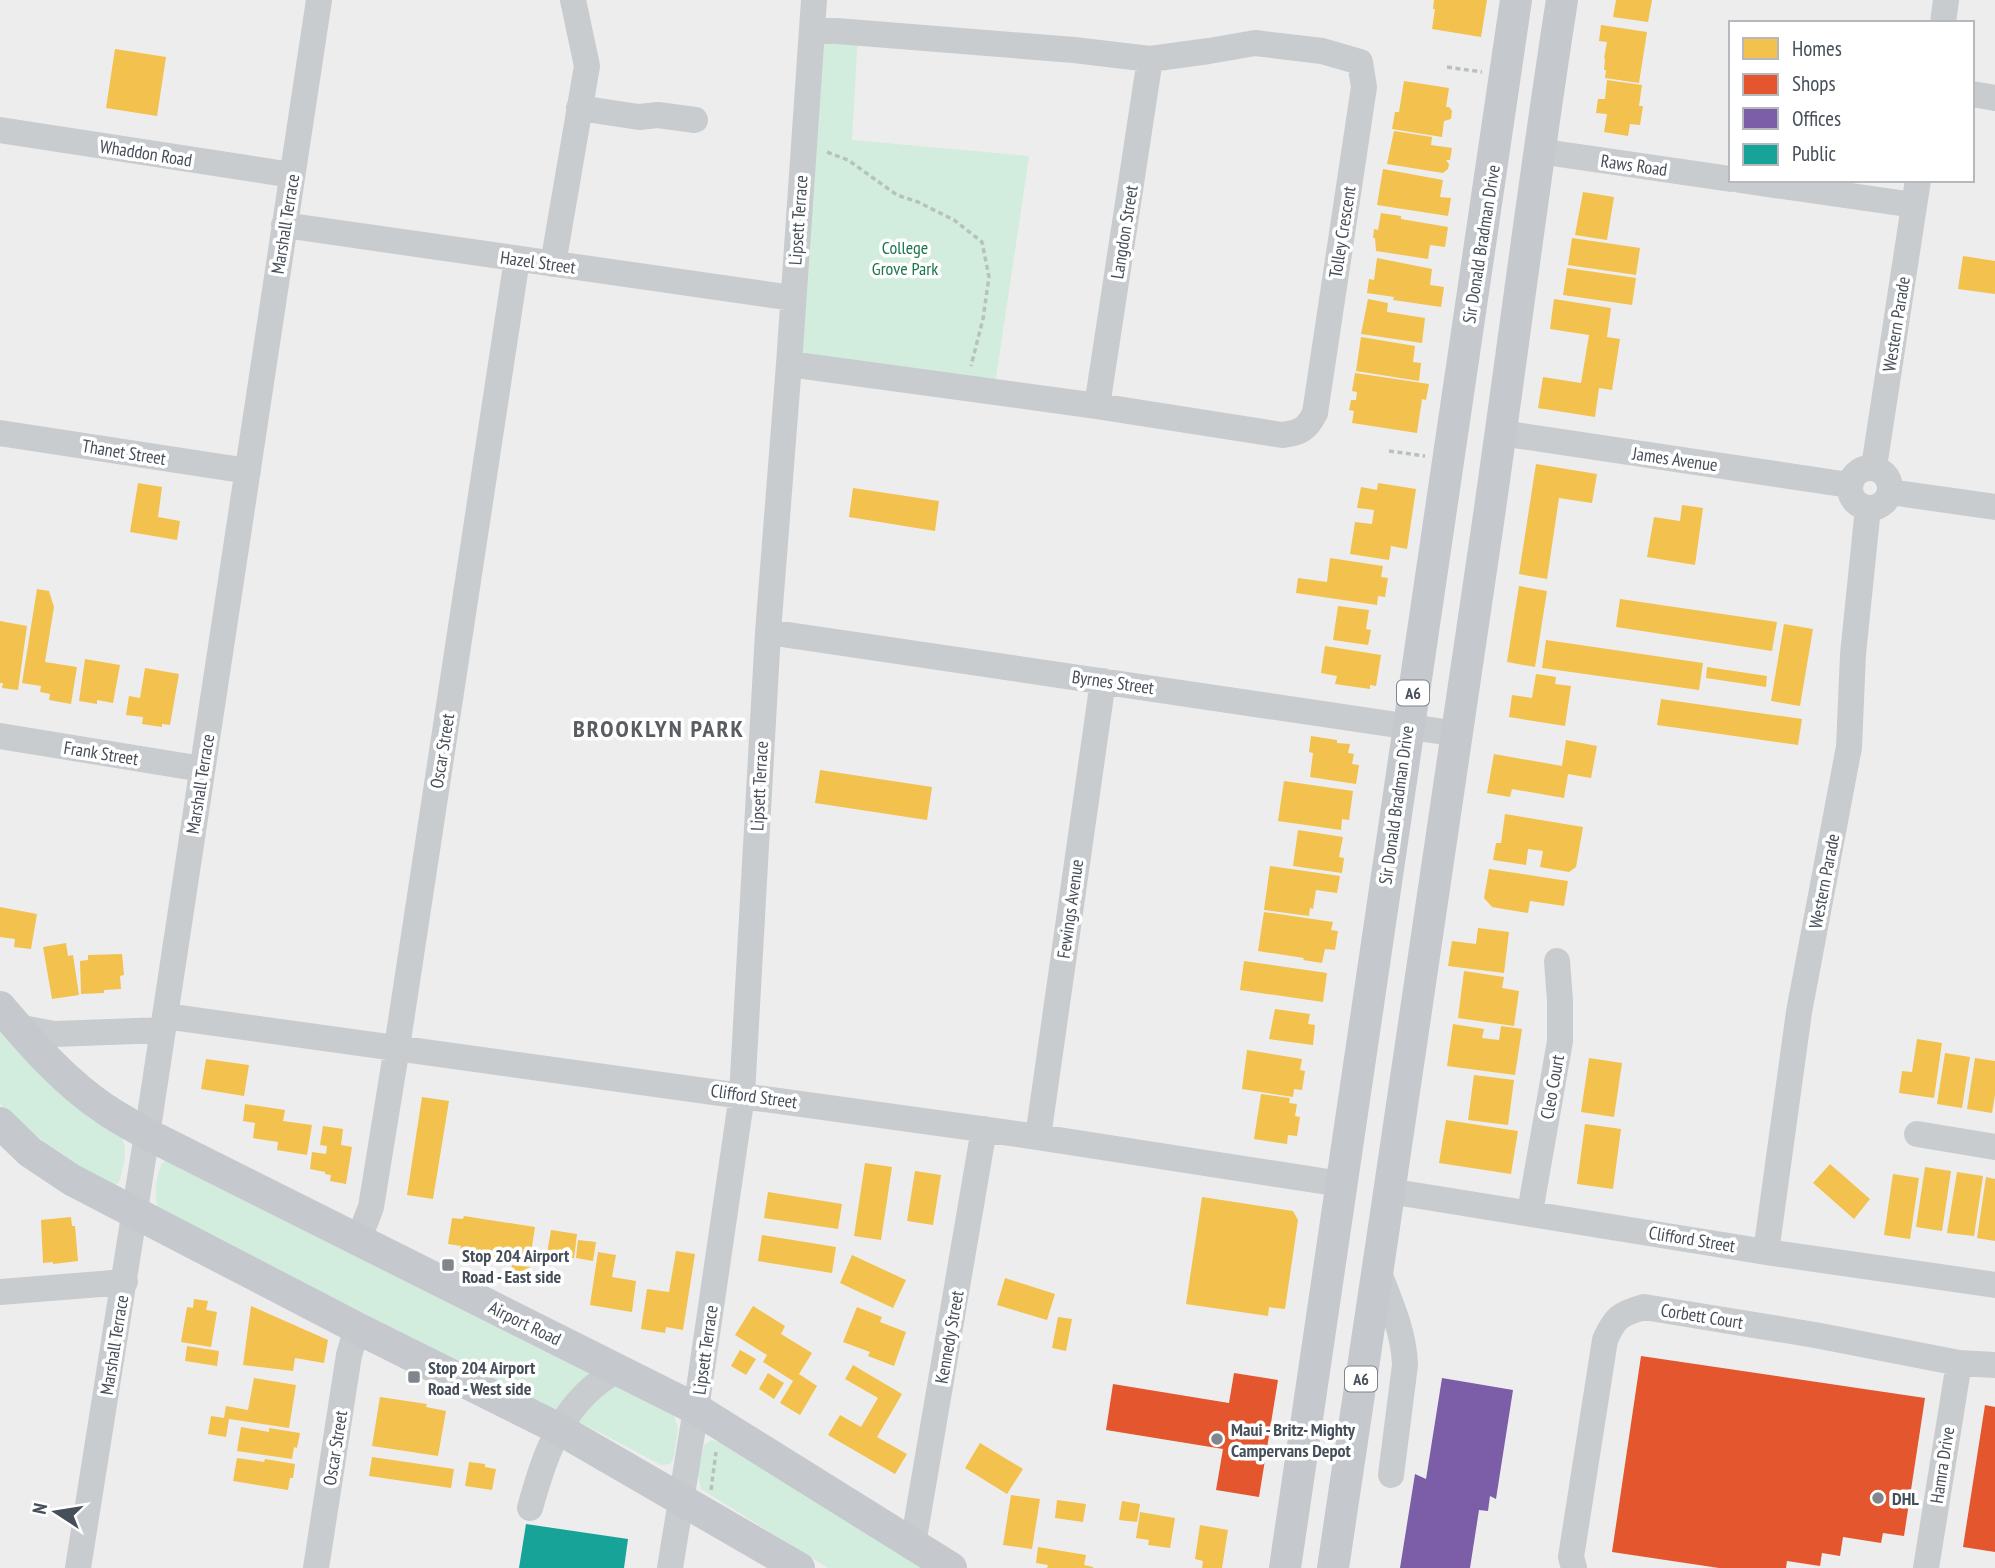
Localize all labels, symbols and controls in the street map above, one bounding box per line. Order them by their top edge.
legend [1729,21,1974,182]
text: Homes [1792,35,1842,62]
text: Shops [1792,70,1836,97]
text: Offices [1792,105,1841,132]
street label: Whaddon Road [98,134,194,172]
text: Public [1792,140,1837,167]
street label: Raws Road [1599,149,1669,181]
street label: Sir Donald Bradman Drive [1457,163,1505,325]
street label: Marshall Terrace [266,172,304,276]
street label: Lipsett Terrace [783,174,813,266]
street label: Langdon Street [1105,183,1143,281]
street label: Tolley Crescent [1323,185,1361,279]
park label: College Grove Park [872,236,938,280]
street label: Hazel Street [499,245,577,279]
street label: Western Parade [1877,275,1915,373]
street label: Thanet Street [80,434,168,470]
street label: James Avenue [1630,442,1719,476]
street label: Byrnes Street [1070,665,1156,699]
road number: A6 [1397,680,1429,706]
street label: Oscar Street [425,712,459,790]
district label: BROOKLYN PARK [573,713,745,744]
street label: Sir Donald Bradman Drive [1373,724,1419,886]
street label: Marshall Terrace [181,732,219,836]
street label: Frank Street [62,736,140,770]
street label: Lipsett Terrace [745,740,773,832]
street label: Western Parade [1804,832,1844,930]
street label: Fewings Avenue [1052,858,1088,960]
street label: Cleo Court [1535,1053,1569,1121]
street label: Clifford Street [709,1079,799,1113]
street label: Clifford Street [1647,1221,1737,1257]
place label: Stop 204 Airport Road - East side [462,1244,570,1288]
marker: Stop 204 Airport Road - East side [440,1257,456,1273]
street label: Kennedy Street [930,1289,968,1385]
street label: Marshall Terrace [95,1293,133,1397]
street label: Airport Road [485,1296,565,1350]
street label: Corbett Court [1659,1298,1745,1334]
street label: Lipsett Terrace [687,1304,723,1396]
place label: Stop 204 Airport Road - West side [428,1356,536,1400]
road number: A6 [1345,1366,1377,1392]
marker: Stop 204 Airport Road - West side [406,1369,422,1385]
street label: Oscar Street [318,1409,352,1487]
place label: Maui - Britz- Mighty Campervans Depot [1231,1418,1356,1462]
street label: Hamra Drive [1925,1425,1959,1505]
marker: Maui - Britz- Mighty Campervans Depot [1209,1431,1225,1447]
north arrow [21,1477,91,1547]
place label: DHL [1892,1487,1919,1510]
marker: DHL [1870,1490,1886,1506]
text: N [27,1501,52,1516]

